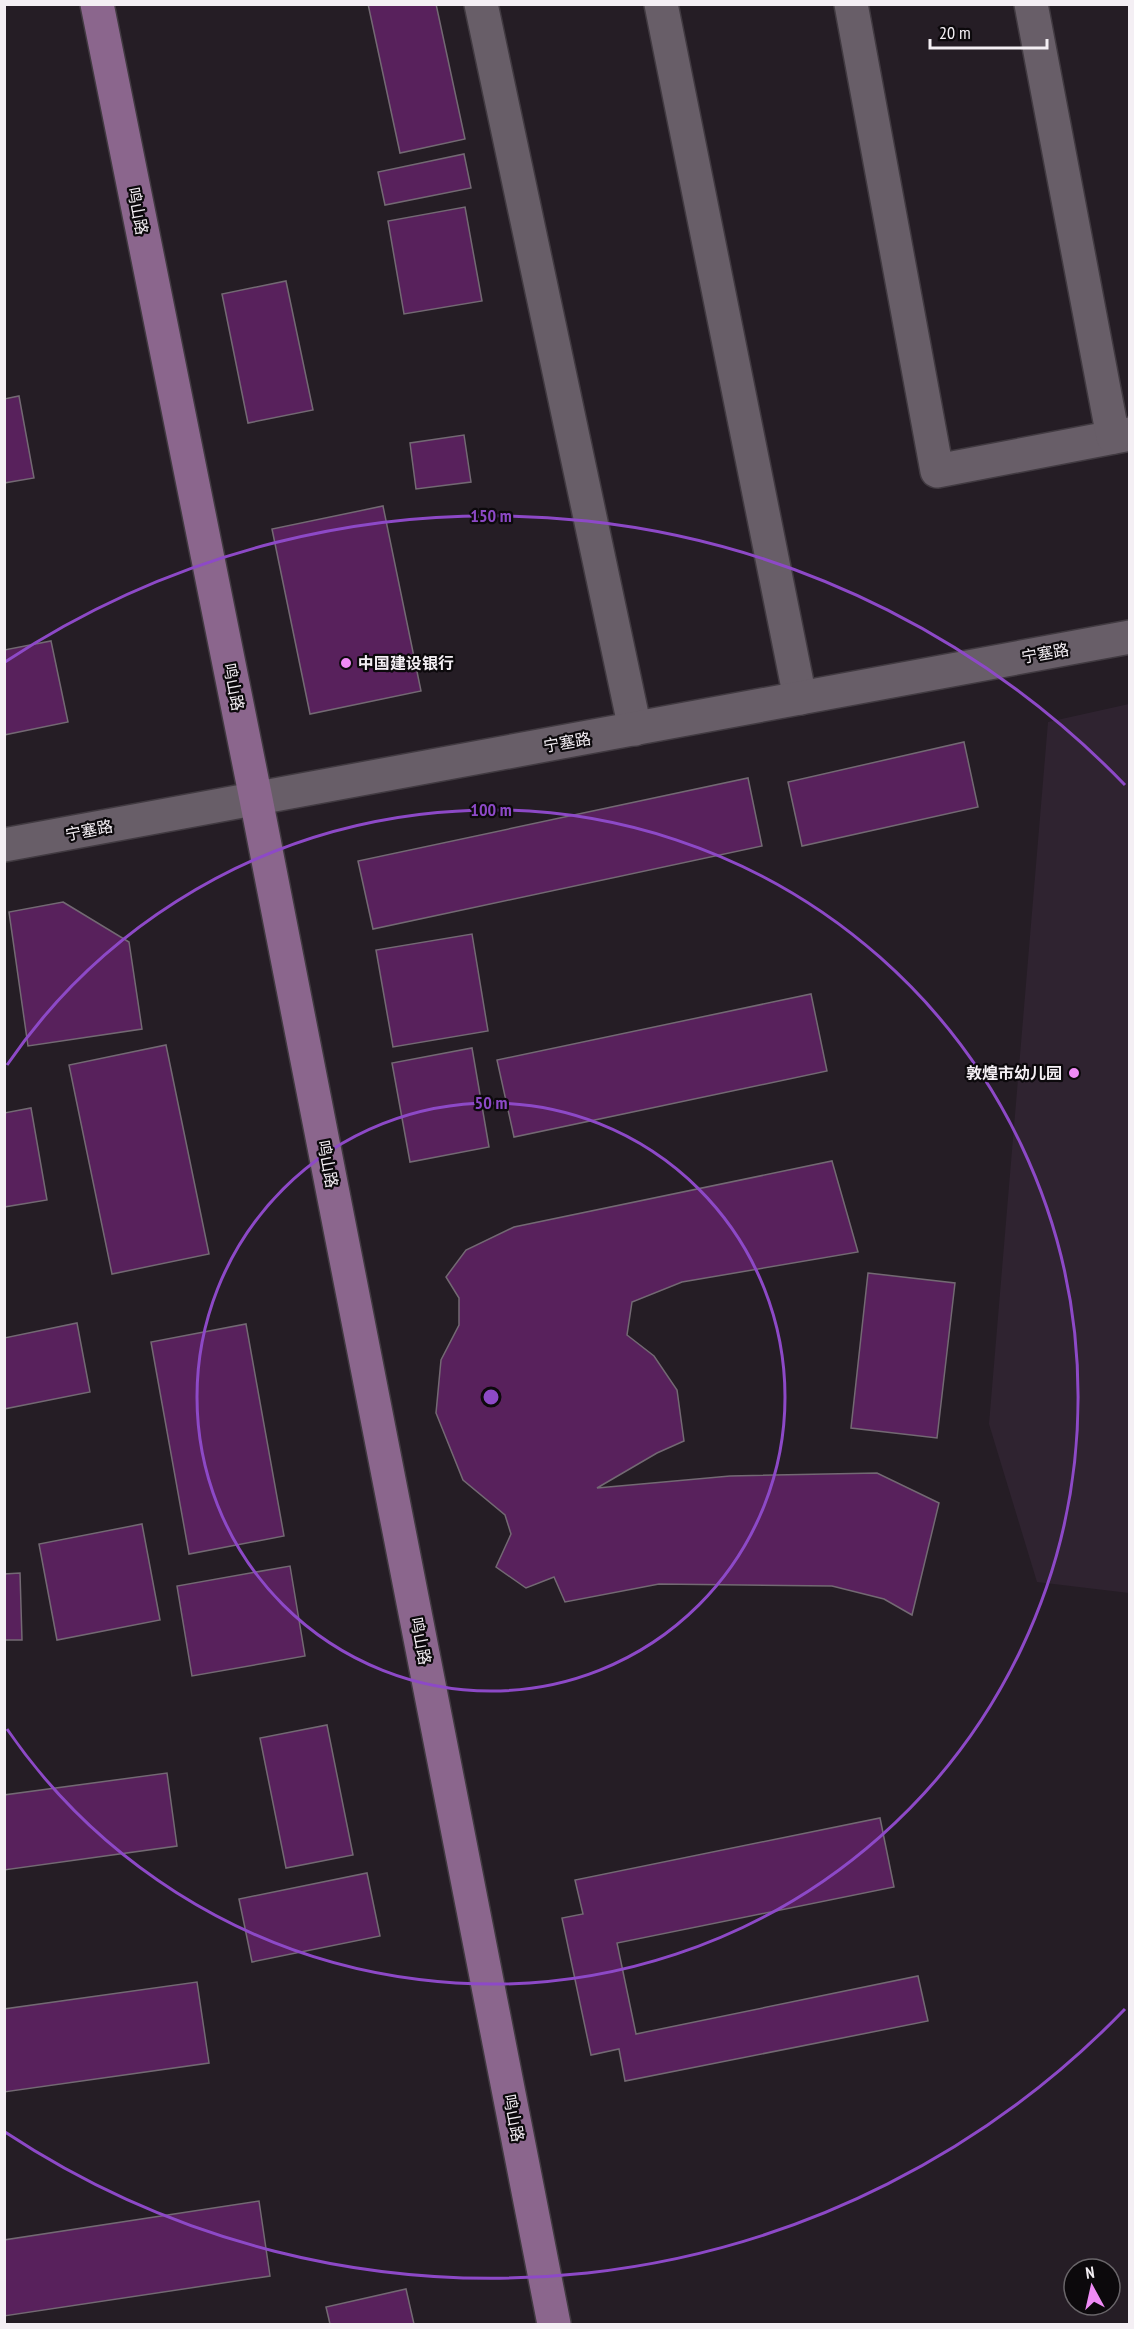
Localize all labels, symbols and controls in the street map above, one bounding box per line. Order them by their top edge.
scale bar [930,12,1047,50]
text: 20 m [939,21,971,44]
street label: 鸣山路 [124,186,152,236]
text: 150 m [470,504,512,527]
street label: 宁塞路 [1020,639,1070,667]
place label: 中国建设银行 [358,653,454,673]
marker: 中国建设银行 [339,656,353,670]
street label: 鸣山路 [220,662,248,712]
street label: 宁塞路 [542,728,592,756]
text: 100 m [470,798,512,821]
street label: 宁塞路 [64,816,114,844]
place label: 敦煌市幼儿园 [966,1063,1062,1083]
marker: 敦煌市幼儿园 [1067,1066,1081,1080]
text: 50 m [475,1091,507,1114]
street label: 鸣山路 [314,1139,342,1189]
centre of rings [481,1387,501,1407]
street label: 鸣山路 [407,1616,435,1666]
street label: 鸣山路 [500,2093,528,2143]
north arrow [1062,2257,1122,2317]
text: N [1084,2262,1096,2283]

